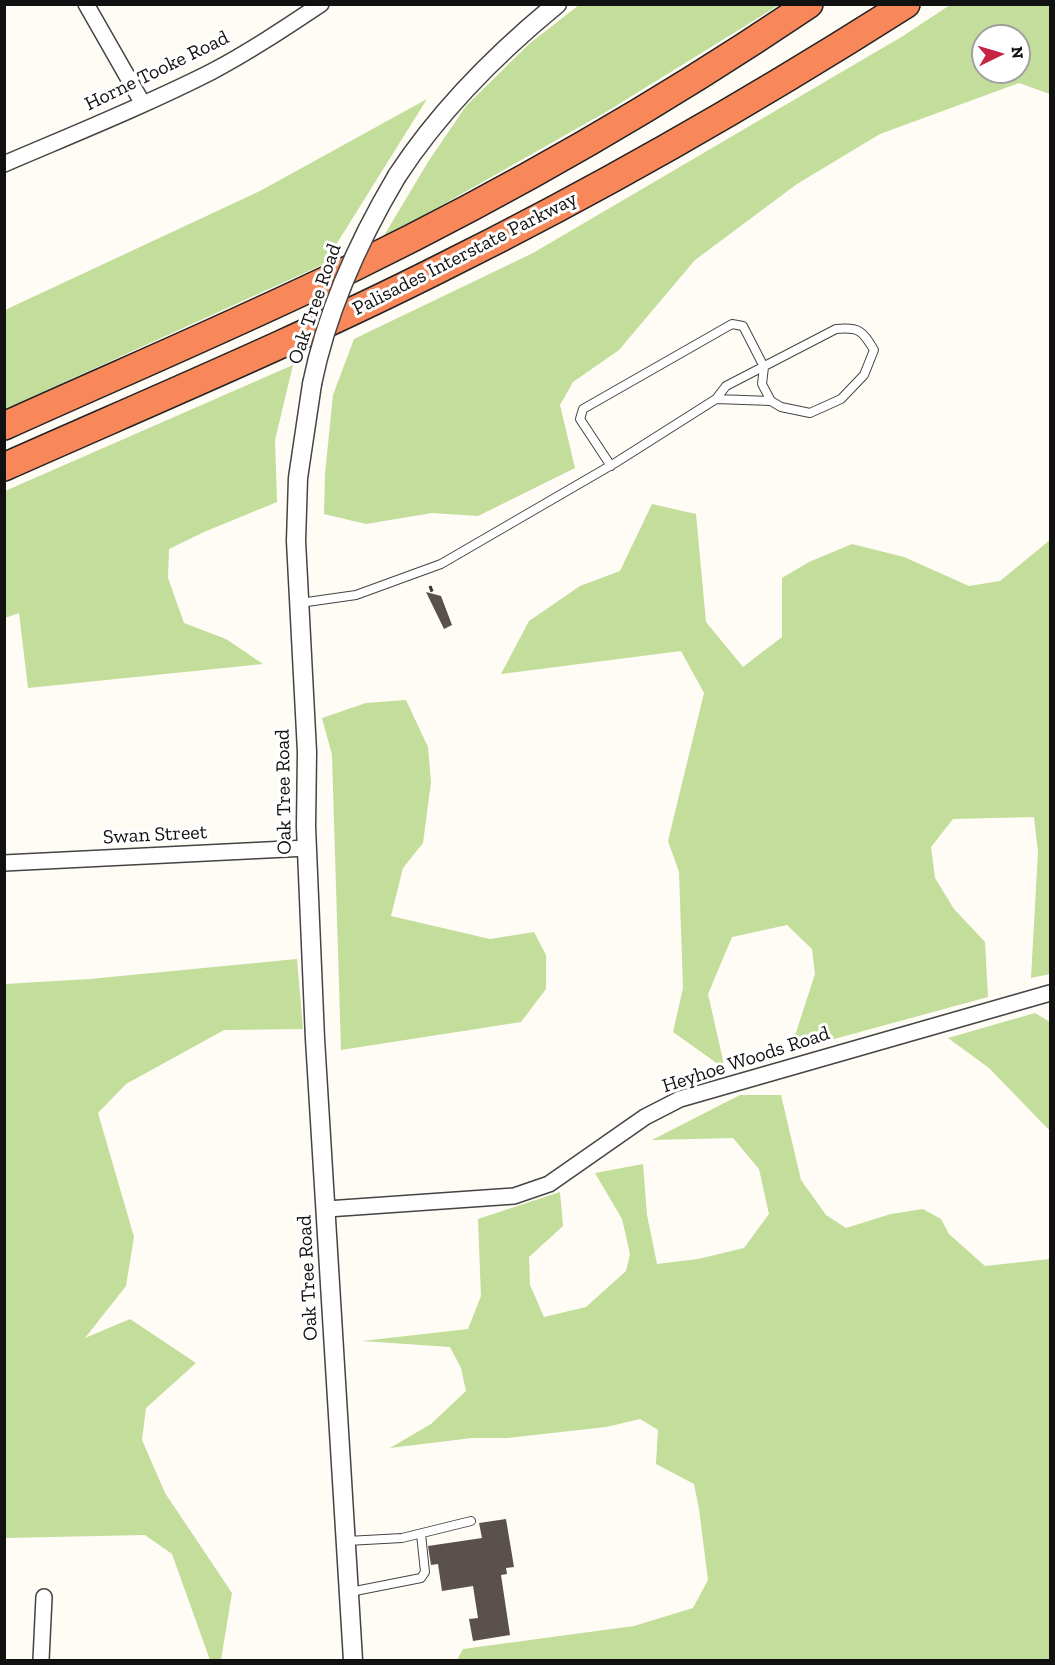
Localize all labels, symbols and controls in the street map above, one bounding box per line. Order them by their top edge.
north arrow [971,24,1031,84]
street label: Horne Tooke Road [81,26,233,116]
text: N [1007,46,1027,59]
street label: Palisades Interstate Parkway [349,187,581,321]
street label: Oak Tree Road [283,241,347,367]
street label: Oak Tree Road [271,729,297,855]
street label: Swan Street [102,820,208,850]
street label: Heyhoe Woods Road [659,1022,833,1098]
street label: Oak Tree Road [293,1214,323,1342]

